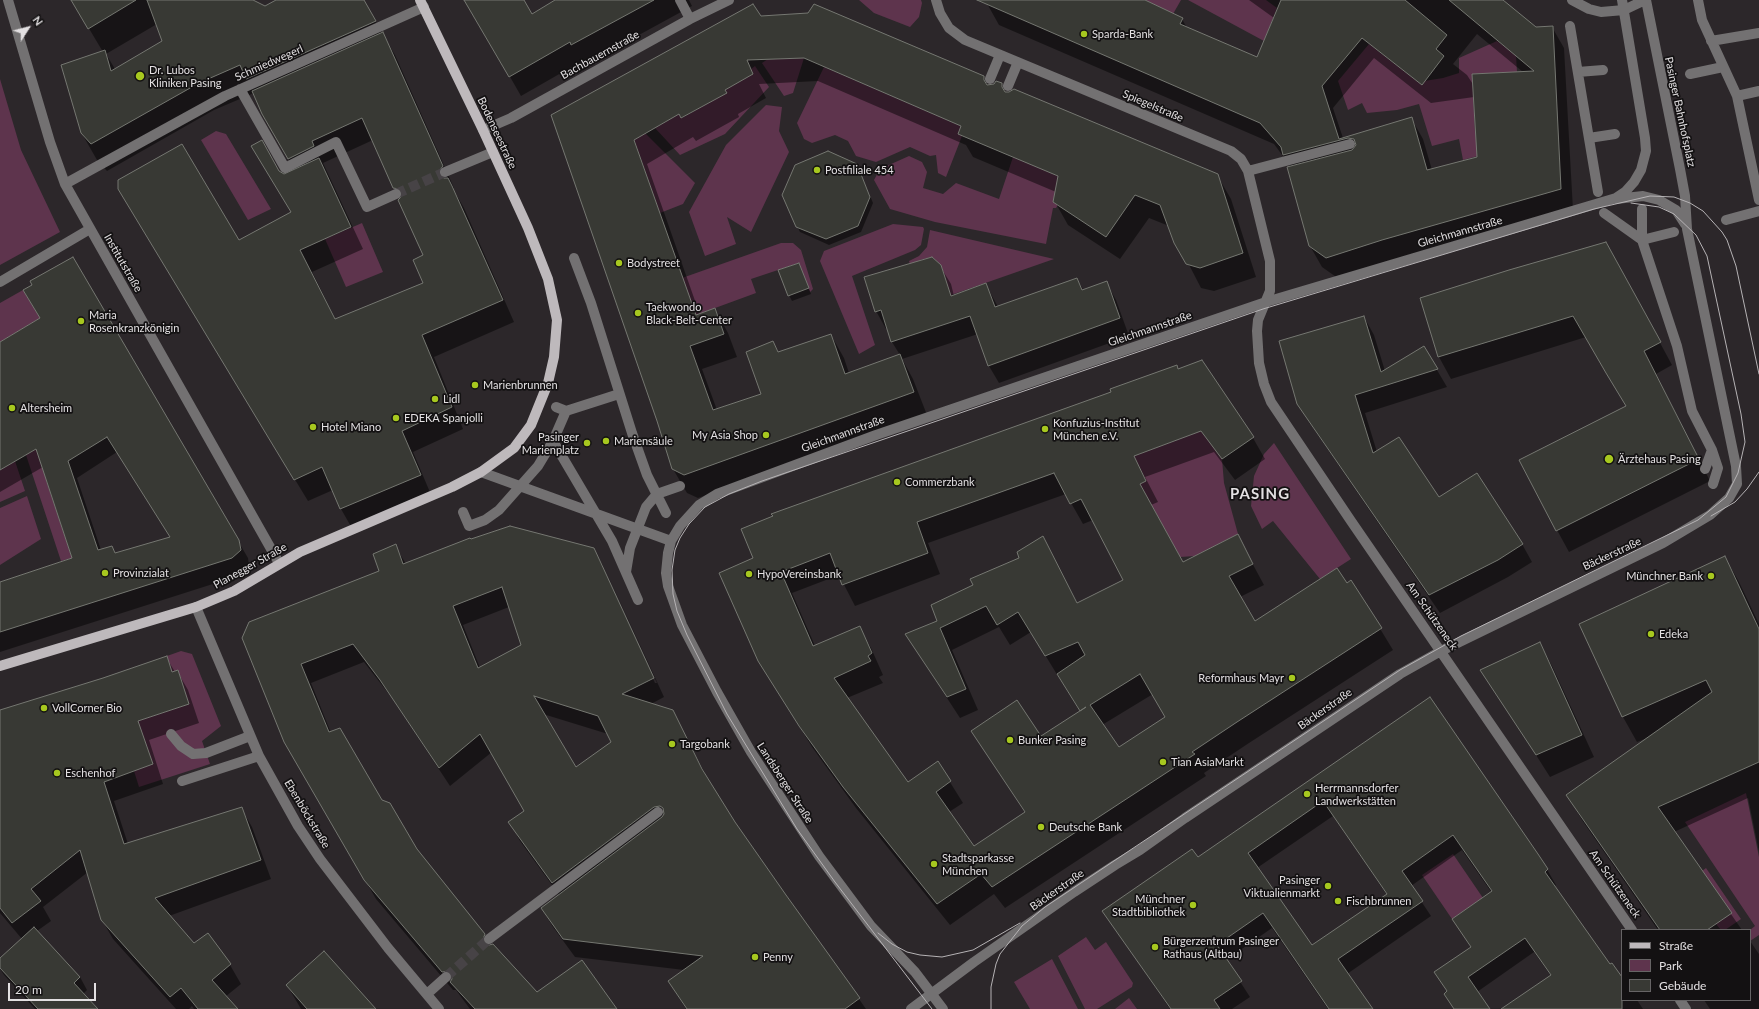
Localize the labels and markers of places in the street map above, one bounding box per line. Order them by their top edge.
place label: Sparda-Bank [1092,27,1153,41]
marker: Sparda-Bank [1079,29,1089,39]
place label: Dr. Lubos Kliniken Pasing [149,63,221,89]
marker: Dr. Lubos Kliniken Pasing [134,70,146,82]
place label: Postfiliale 454 [825,163,894,177]
marker: Postfiliale 454 [812,165,822,175]
place label: Bodystreet [627,256,680,270]
marker: Bodystreet [614,258,624,268]
place label: Taekwondo Black-Belt-Center [646,300,732,326]
place label: Maria Rosenkranzkönigin [89,308,179,334]
marker: Taekwondo Black-Belt-Center [633,308,643,318]
marker: Maria Rosenkranzkönigin [76,316,86,326]
place label: Marienbrunnen [483,378,558,392]
marker: Marienbrunnen [470,380,480,390]
place label: Lidl [443,392,460,406]
marker: Lidl [430,394,440,404]
place label: Altersheim [20,401,72,415]
marker: Altersheim [7,403,17,413]
place label: EDEKA Spanjolli [404,411,483,425]
marker: EDEKA Spanjolli [391,413,401,423]
place label: Konfuzius-Institut München e.V. [1053,416,1139,442]
place label: Hotel Miano [321,420,381,434]
marker: Hotel Miano [308,422,318,432]
marker: Konfuzius-Institut München e.V. [1040,424,1050,434]
place label: My Asia Shop [692,428,758,442]
place label: Pasinger Marienplatz [522,430,579,456]
marker: My Asia Shop [761,430,771,440]
place label: Mariensäule [614,434,673,448]
marker: Mariensäule [601,436,611,446]
marker: Pasinger Marienplatz [582,438,592,448]
place label: Ärztehaus Pasing [1618,452,1701,466]
marker: Ärztehaus Pasing [1603,453,1615,465]
place label: Commerzbank [905,475,975,489]
marker: Commerzbank [892,477,902,487]
place label: Provinzialat [113,566,169,580]
place label: HypoVereinsbank [757,567,841,581]
marker: Provinzialat [100,568,110,578]
marker: HypoVereinsbank [744,569,754,579]
place label: Münchner Bank [1626,569,1703,583]
marker: Münchner Bank [1706,571,1716,581]
place label: Edeka [1659,627,1688,641]
marker: Edeka [1646,629,1656,639]
place label: Reformhaus Mayr [1198,671,1284,685]
marker: Reformhaus Mayr [1287,673,1297,683]
place label: VollCorner Bio [52,701,122,715]
marker: VollCorner Bio [39,703,49,713]
place label: Bunker Pasing [1018,733,1086,747]
marker: Bunker Pasing [1005,735,1015,745]
place label: Targobank [680,737,730,751]
marker: Targobank [667,739,677,749]
place label: Tian AsiaMarkt [1171,755,1244,769]
marker: Tian AsiaMarkt [1158,757,1168,767]
place label: Eschenhof [65,766,115,780]
marker: Eschenhof [52,768,62,778]
place label: Herrmannsdorfer Landwerkstätten [1315,781,1398,807]
marker: Herrmannsdorfer Landwerkstätten [1302,789,1312,799]
place label: Deutsche Bank [1049,820,1122,834]
marker: Deutsche Bank [1036,822,1046,832]
place label: Stadtsparkasse München [942,851,1014,877]
marker: Stadtsparkasse München [929,859,939,869]
place label: Pasinger Viktualienmarkt [1244,873,1320,899]
marker: Pasinger Viktualienmarkt [1323,881,1333,891]
place label: Münchner Stadtbibliothek [1112,892,1185,918]
place label: Fischbrunnen [1346,894,1412,908]
marker: Fischbrunnen [1333,896,1343,906]
marker: Münchner Stadtbibliothek [1188,900,1198,910]
place label: Bürgerzentrum Pasinger Rathaus (Altbau) [1163,934,1279,960]
marker: Bürgerzentrum Pasinger Rathaus (Altbau) [1150,942,1160,952]
place label: Penny [763,950,793,964]
marker: Penny [750,952,760,962]

